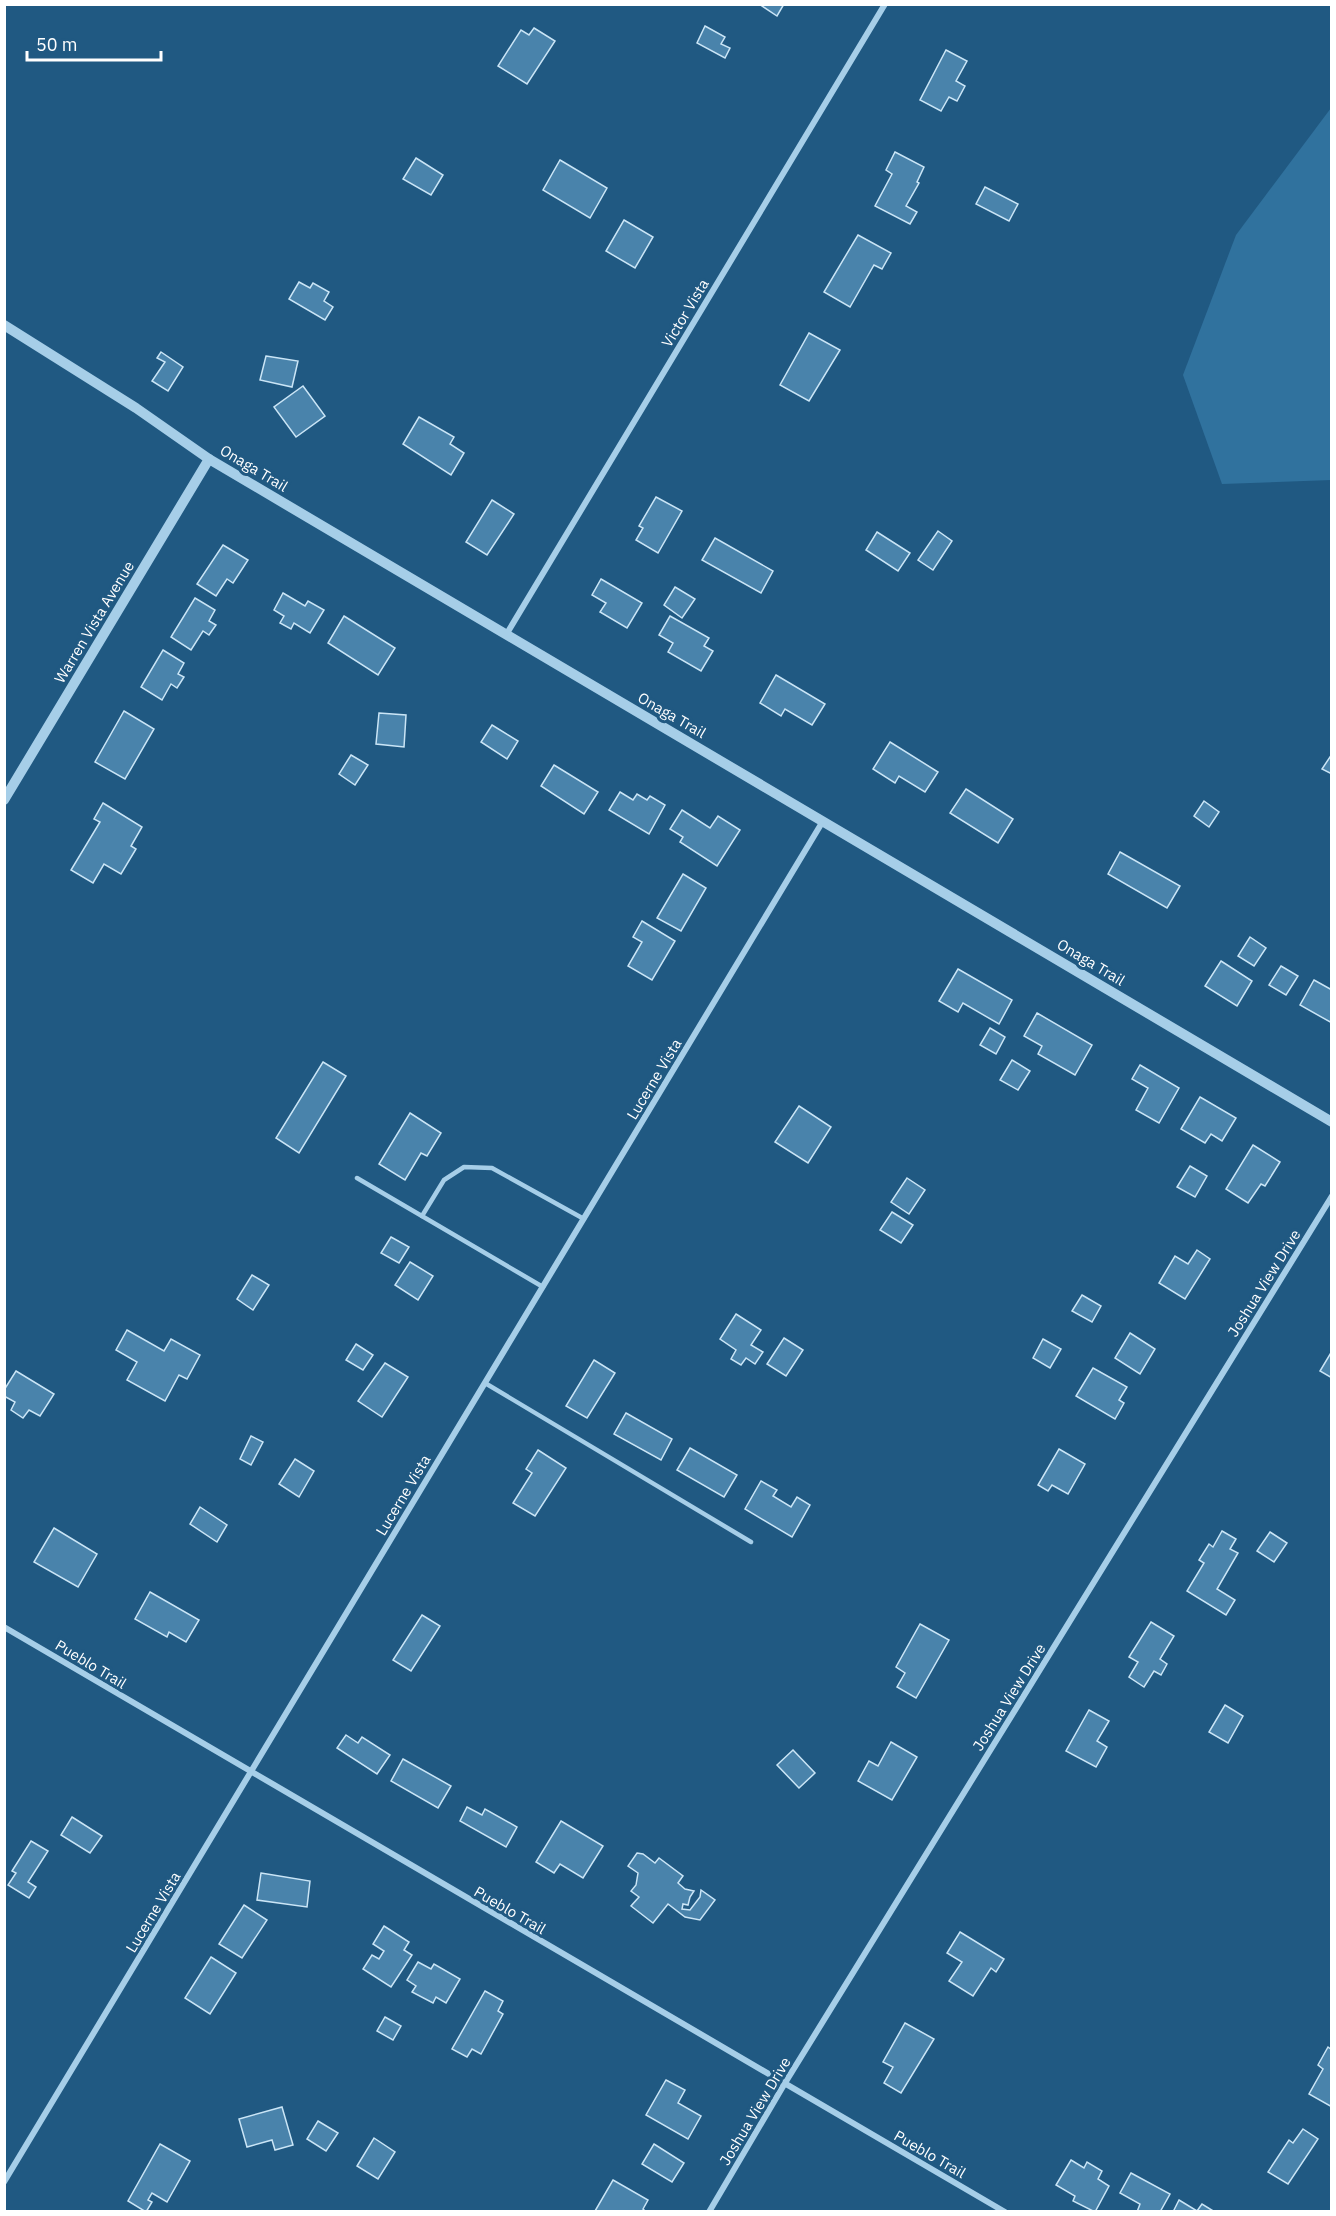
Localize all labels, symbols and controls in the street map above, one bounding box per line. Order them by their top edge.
scale bar [27,24,160,62]
text: 50 m [36,33,78,56]
street label: Victor Vista [657,275,713,351]
street label: Onaga Trail [217,440,291,496]
street label: Warren Vista Avenue [50,557,138,687]
street label: Onaga Trail [634,688,710,742]
street label: Onaga Trail [1054,934,1128,990]
street label: Lucerne Vista [622,1035,686,1123]
street label: Joshua View Drive [1223,1226,1305,1340]
street label: Lucerne Vista [371,1451,435,1539]
street label: Pueblo Trail [52,1635,130,1693]
street label: Joshua View Drive [968,1640,1050,1754]
street label: Lucerne Vista [121,1868,185,1956]
street label: Pueblo Trail [471,1882,549,1938]
street label: Joshua View Drive [715,2053,795,2169]
street label: Pueblo Trail [891,2126,969,2182]

